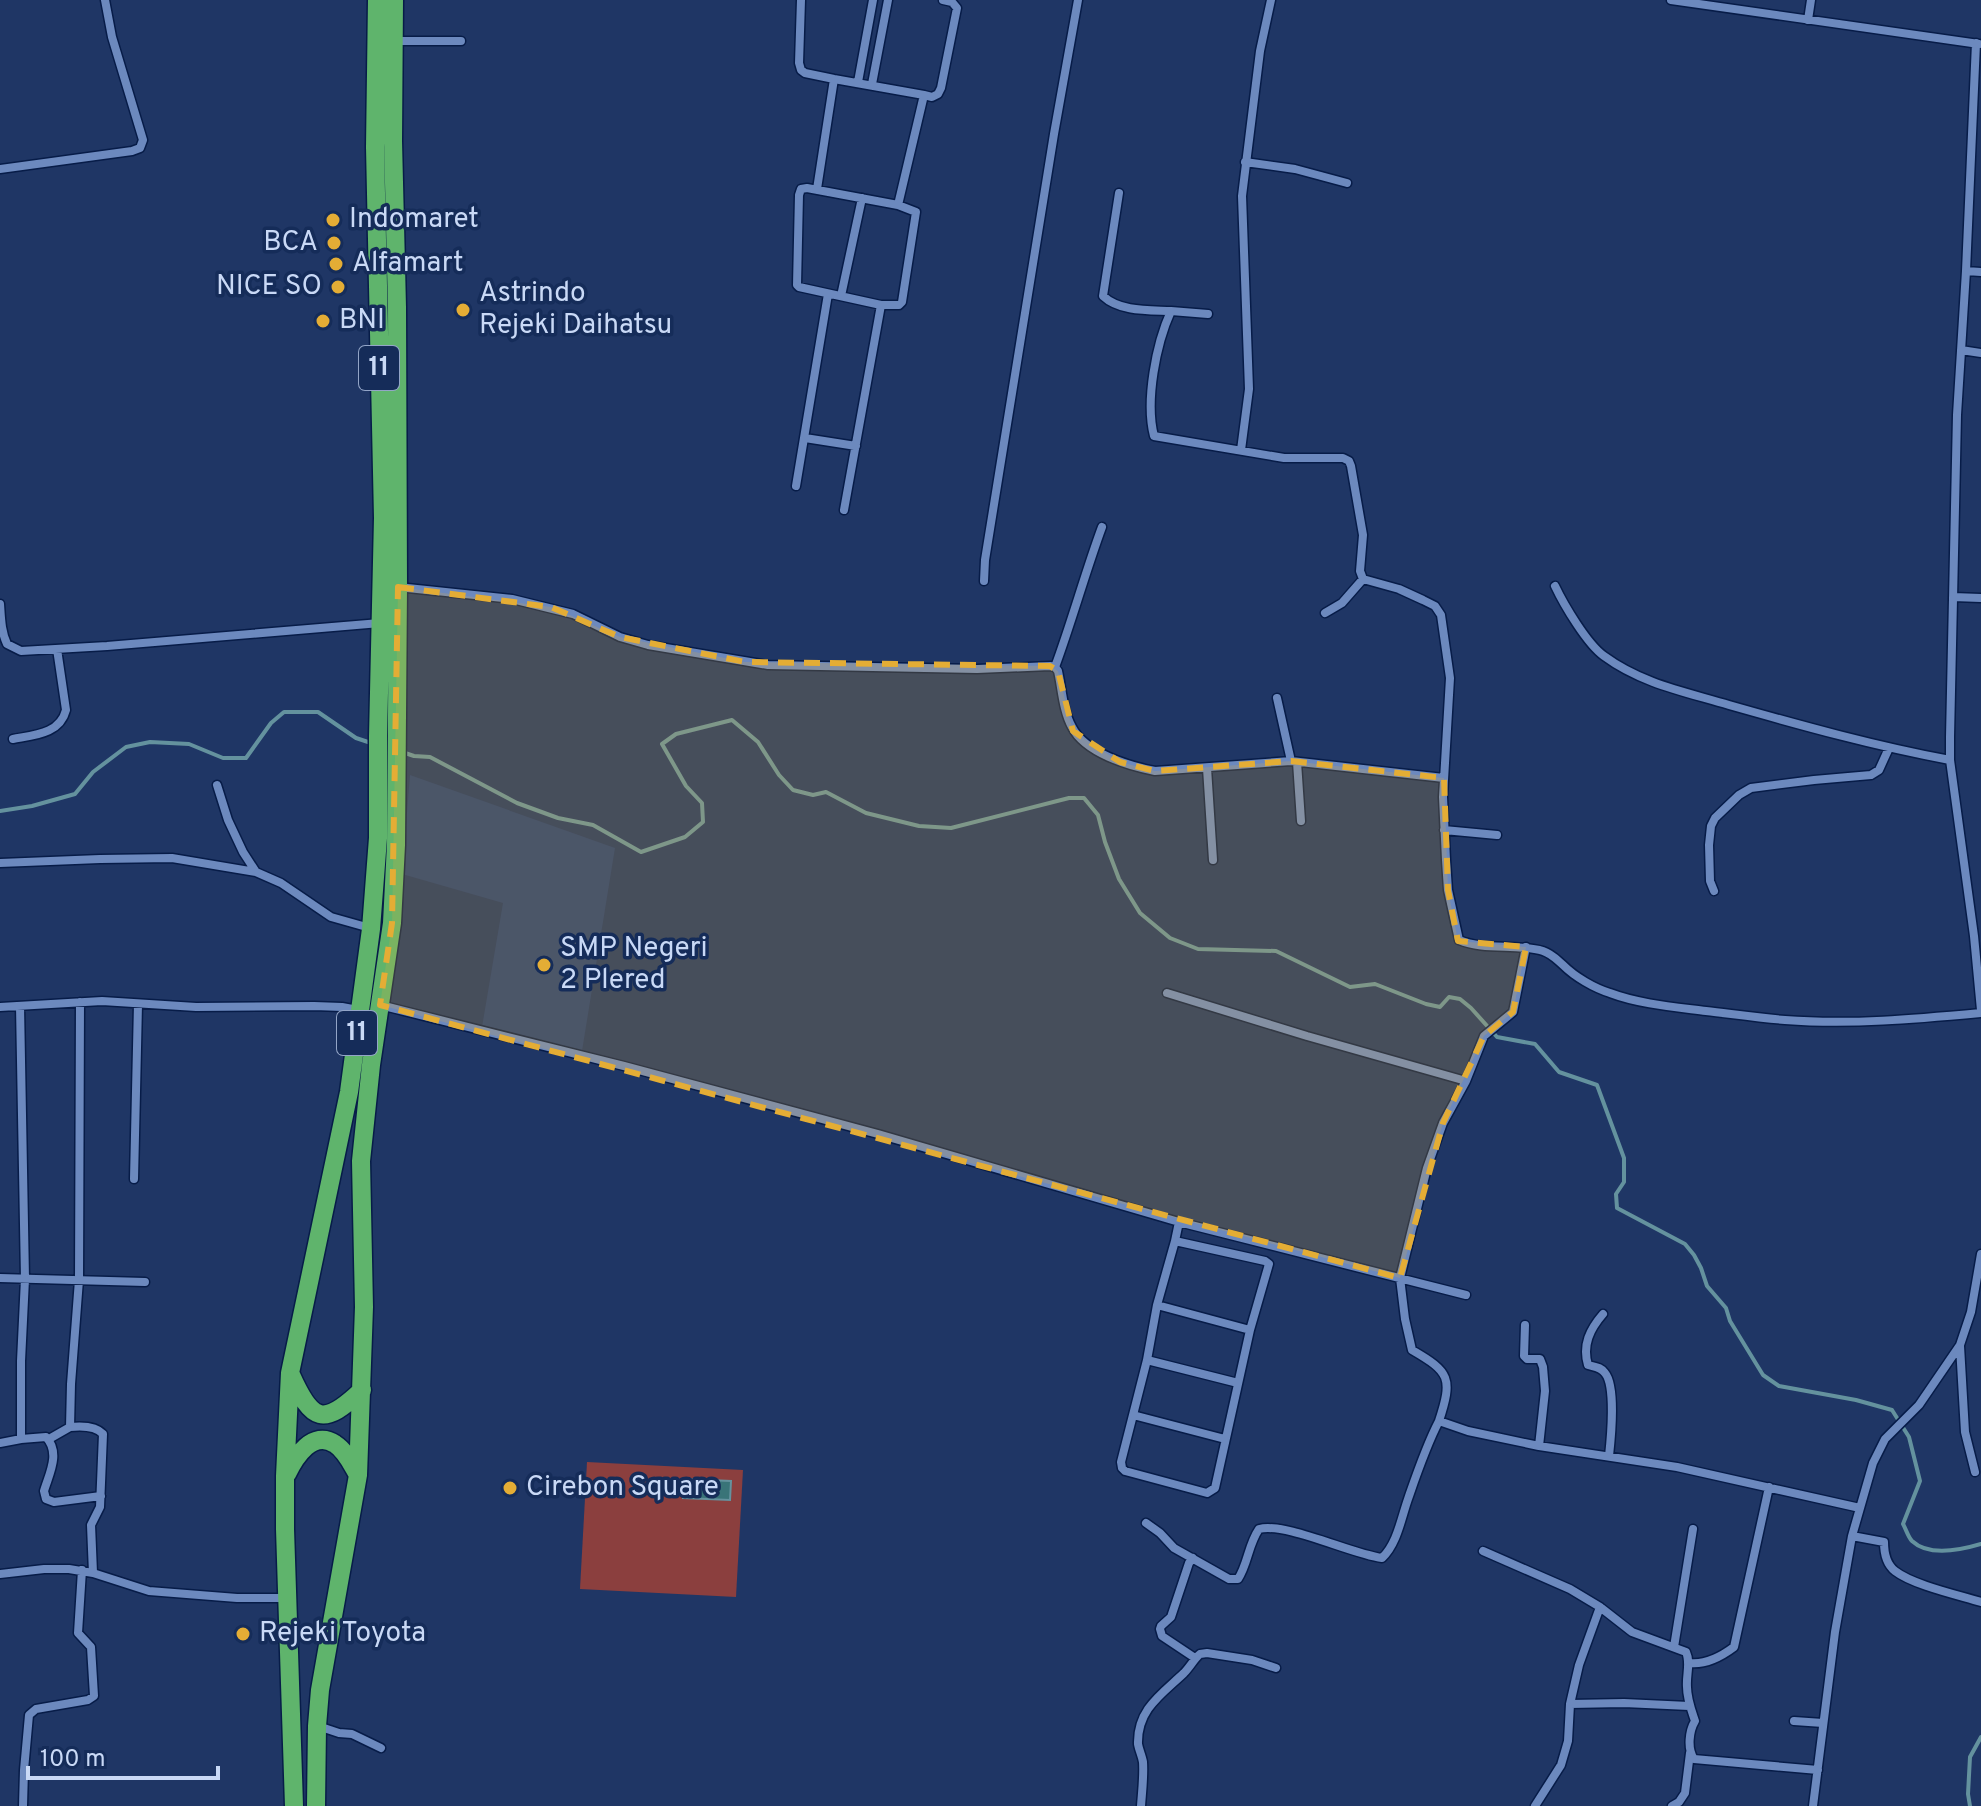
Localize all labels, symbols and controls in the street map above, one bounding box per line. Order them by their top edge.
place label: Indomaret [349,202,479,238]
marker: Indomaret [324,211,342,229]
place label: BCA [263,225,318,261]
marker: BCA [325,234,343,252]
place label: Alfamart [352,246,464,282]
marker: Alfamart [327,255,345,273]
place label: NICE SO [216,269,322,305]
place label: Astrindo Rejeki Daihatsu [479,276,672,344]
marker: NICE SO [329,278,347,296]
marker: Astrindo Rejeki Daihatsu [454,301,472,319]
place label: BNI [339,303,385,339]
marker: BNI [314,312,332,330]
road number: 11 [359,346,399,390]
place label: SMP Negeri 2 Plered [560,931,708,999]
marker: SMP Negeri 2 Plered [535,956,553,974]
road number: 11 [337,1011,377,1055]
place label: Cirebon Square [526,1470,719,1506]
marker: Cirebon Square [501,1479,519,1497]
place label: Rejeki Toyota [259,1616,426,1652]
marker: Rejeki Toyota [234,1625,252,1643]
scale bar [28,1730,218,1780]
text: 100 m [40,1745,106,1775]

